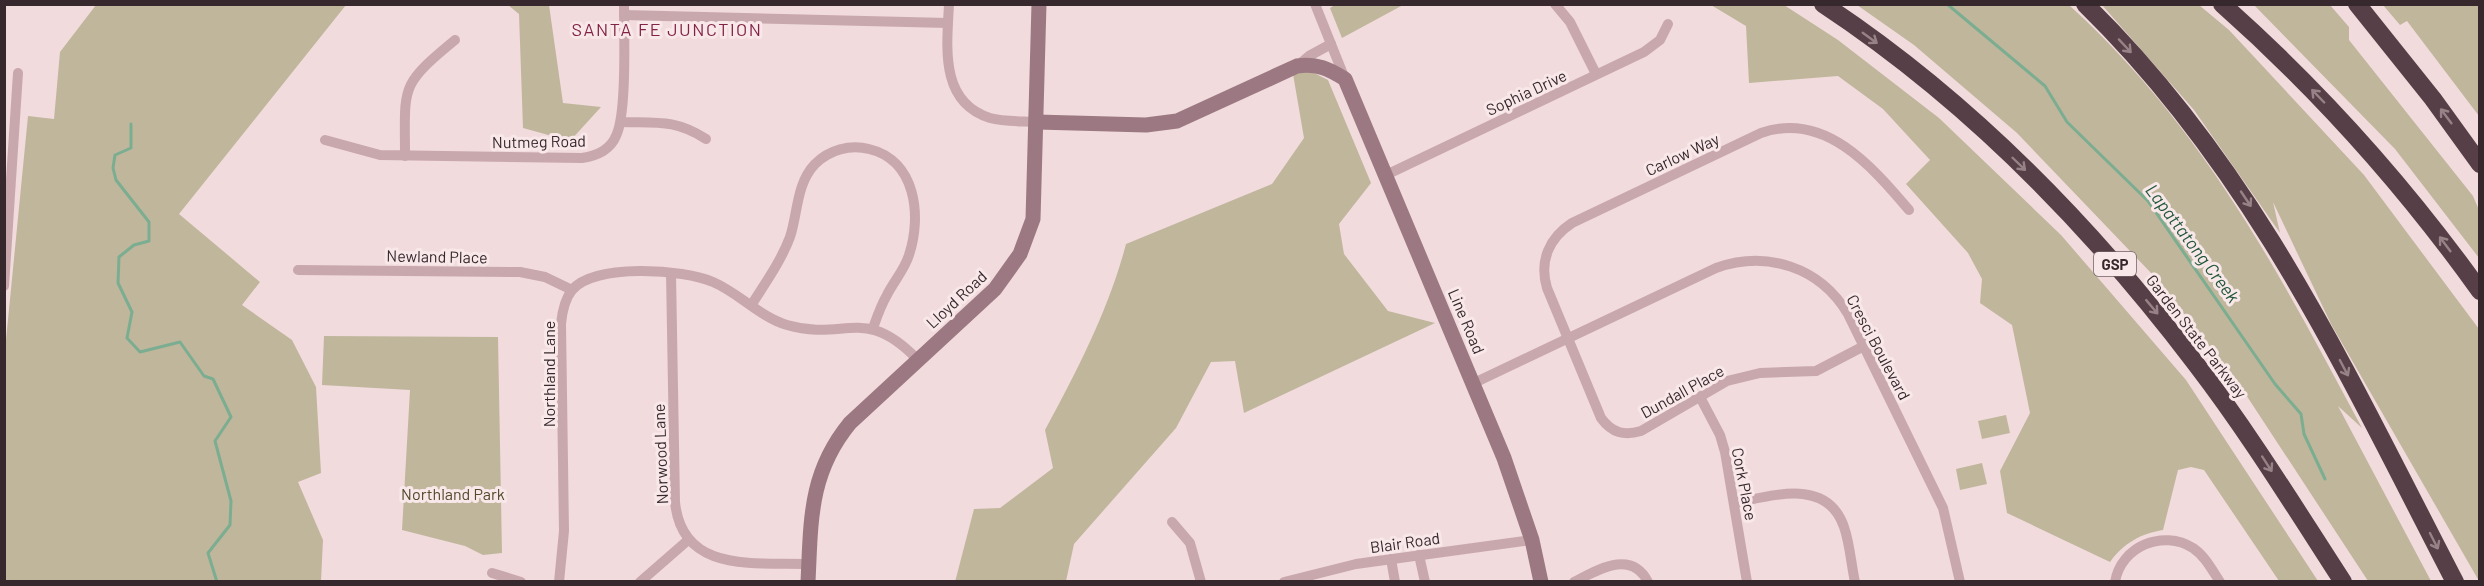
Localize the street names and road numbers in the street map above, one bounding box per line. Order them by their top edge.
street label: Sophia Drive [1483,65,1569,119]
street label: Carlow Way [1642,128,1722,179]
street label: Nutmeg Road [492,131,586,151]
street label: Newland Place [386,246,488,266]
road number: GSP [2094,252,2136,276]
street label: Lloyd Road [922,266,990,332]
street label: Garden State Parkway [2143,270,2252,402]
street label: Line Road [1445,286,1489,356]
street label: Cresci Boulevard [1843,291,1915,403]
street label: Northland Lane [539,321,558,427]
street label: Dundall Place [1637,360,1727,422]
street label: Norwood Lane [649,403,671,505]
street label: Cork Place [1729,446,1761,522]
street label: Blair Road [1369,528,1441,556]

